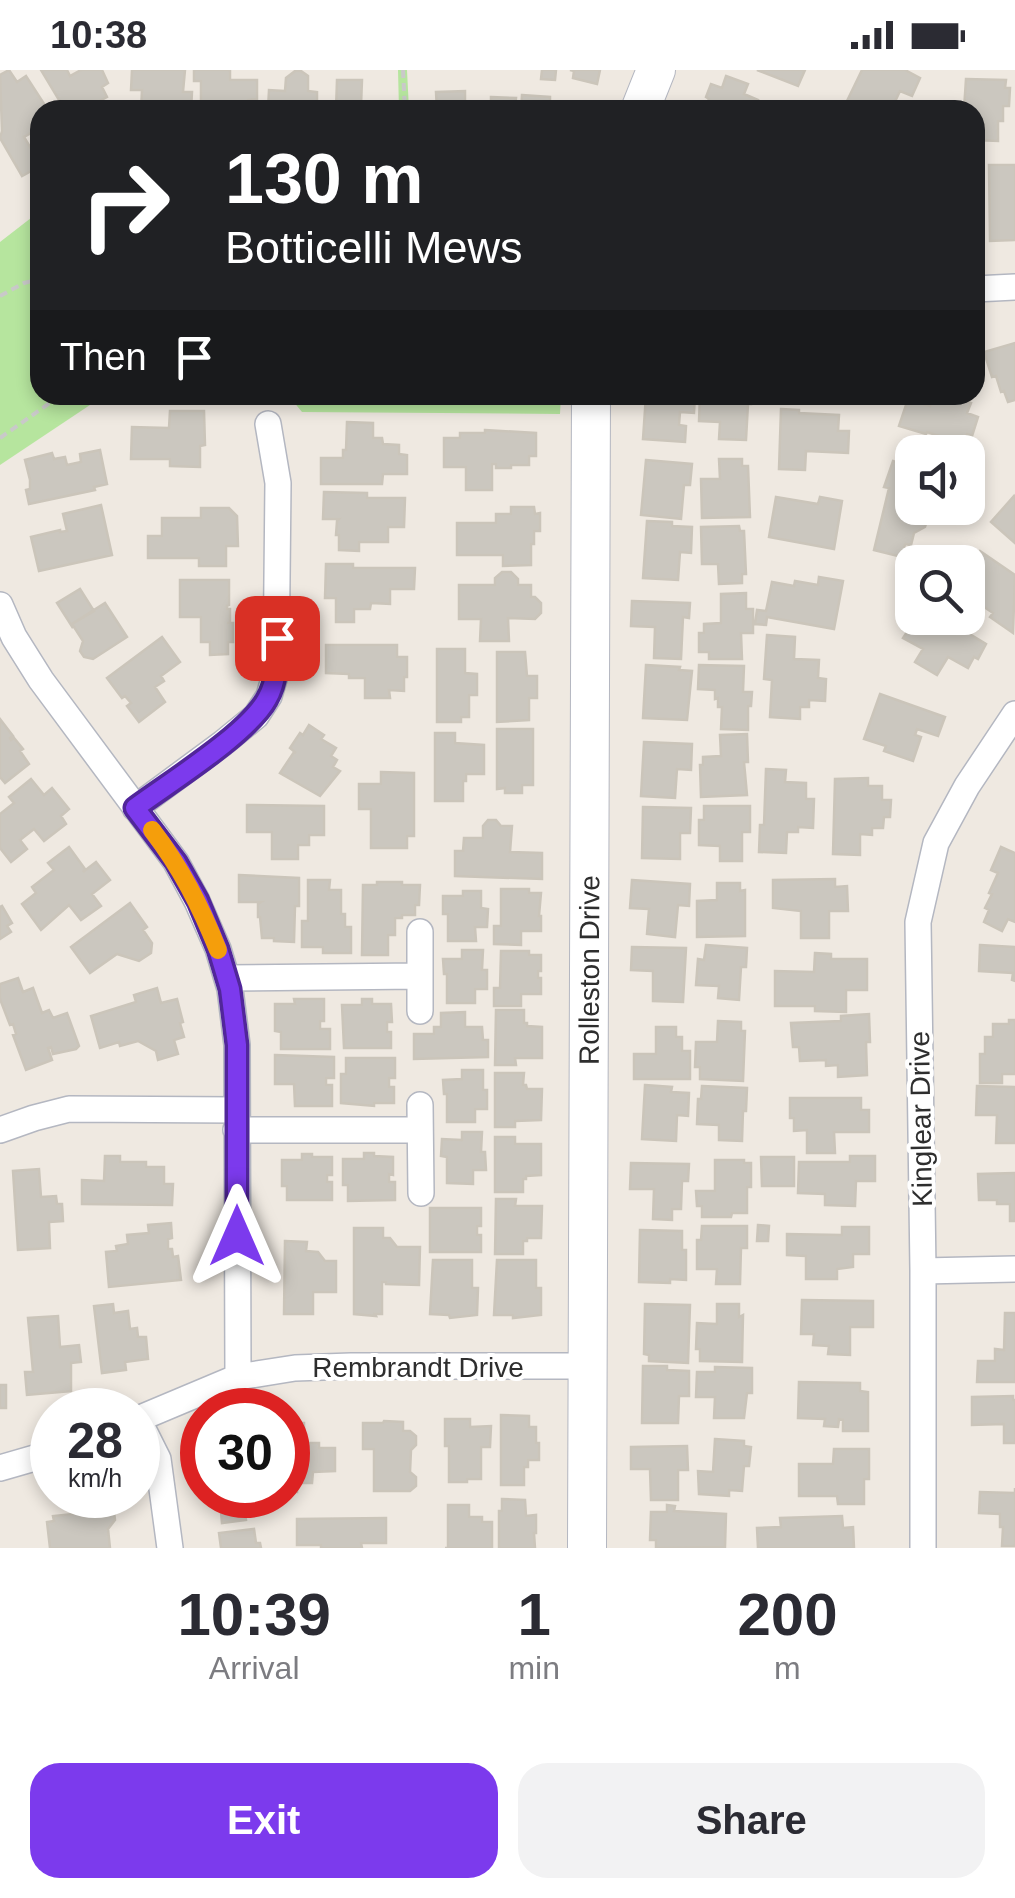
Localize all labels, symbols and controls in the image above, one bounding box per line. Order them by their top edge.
text: 10:38 [50,14,147,56]
icon: right [60,140,190,270]
text: 130 m [225,140,423,218]
text: Botticelli Mews [225,222,523,273]
icon: arrive [167,330,222,385]
text: Then [60,336,147,378]
map controls [895,435,985,635]
button: sound [895,435,985,525]
button: search [895,545,985,635]
pin [235,596,320,681]
icon: arrive [250,611,305,666]
street label: Rolleston Drive [573,875,605,1065]
street label: Kinglear Drive [904,1031,938,1207]
position arrow [185,1184,289,1288]
street label: Rembrandt Drive [312,1352,524,1383]
speed limit sign: 30 [180,1388,310,1518]
text: 28 [67,1413,123,1469]
text: km/h [68,1464,122,1492]
text: 10:39 [177,1581,331,1648]
text: 1 [517,1581,551,1648]
text: 200 [737,1581,838,1648]
text: Arrival [209,1650,300,1686]
text: min [508,1650,560,1686]
text: m [774,1650,801,1686]
button: Exit [30,1763,498,1878]
button: Share [518,1763,985,1878]

